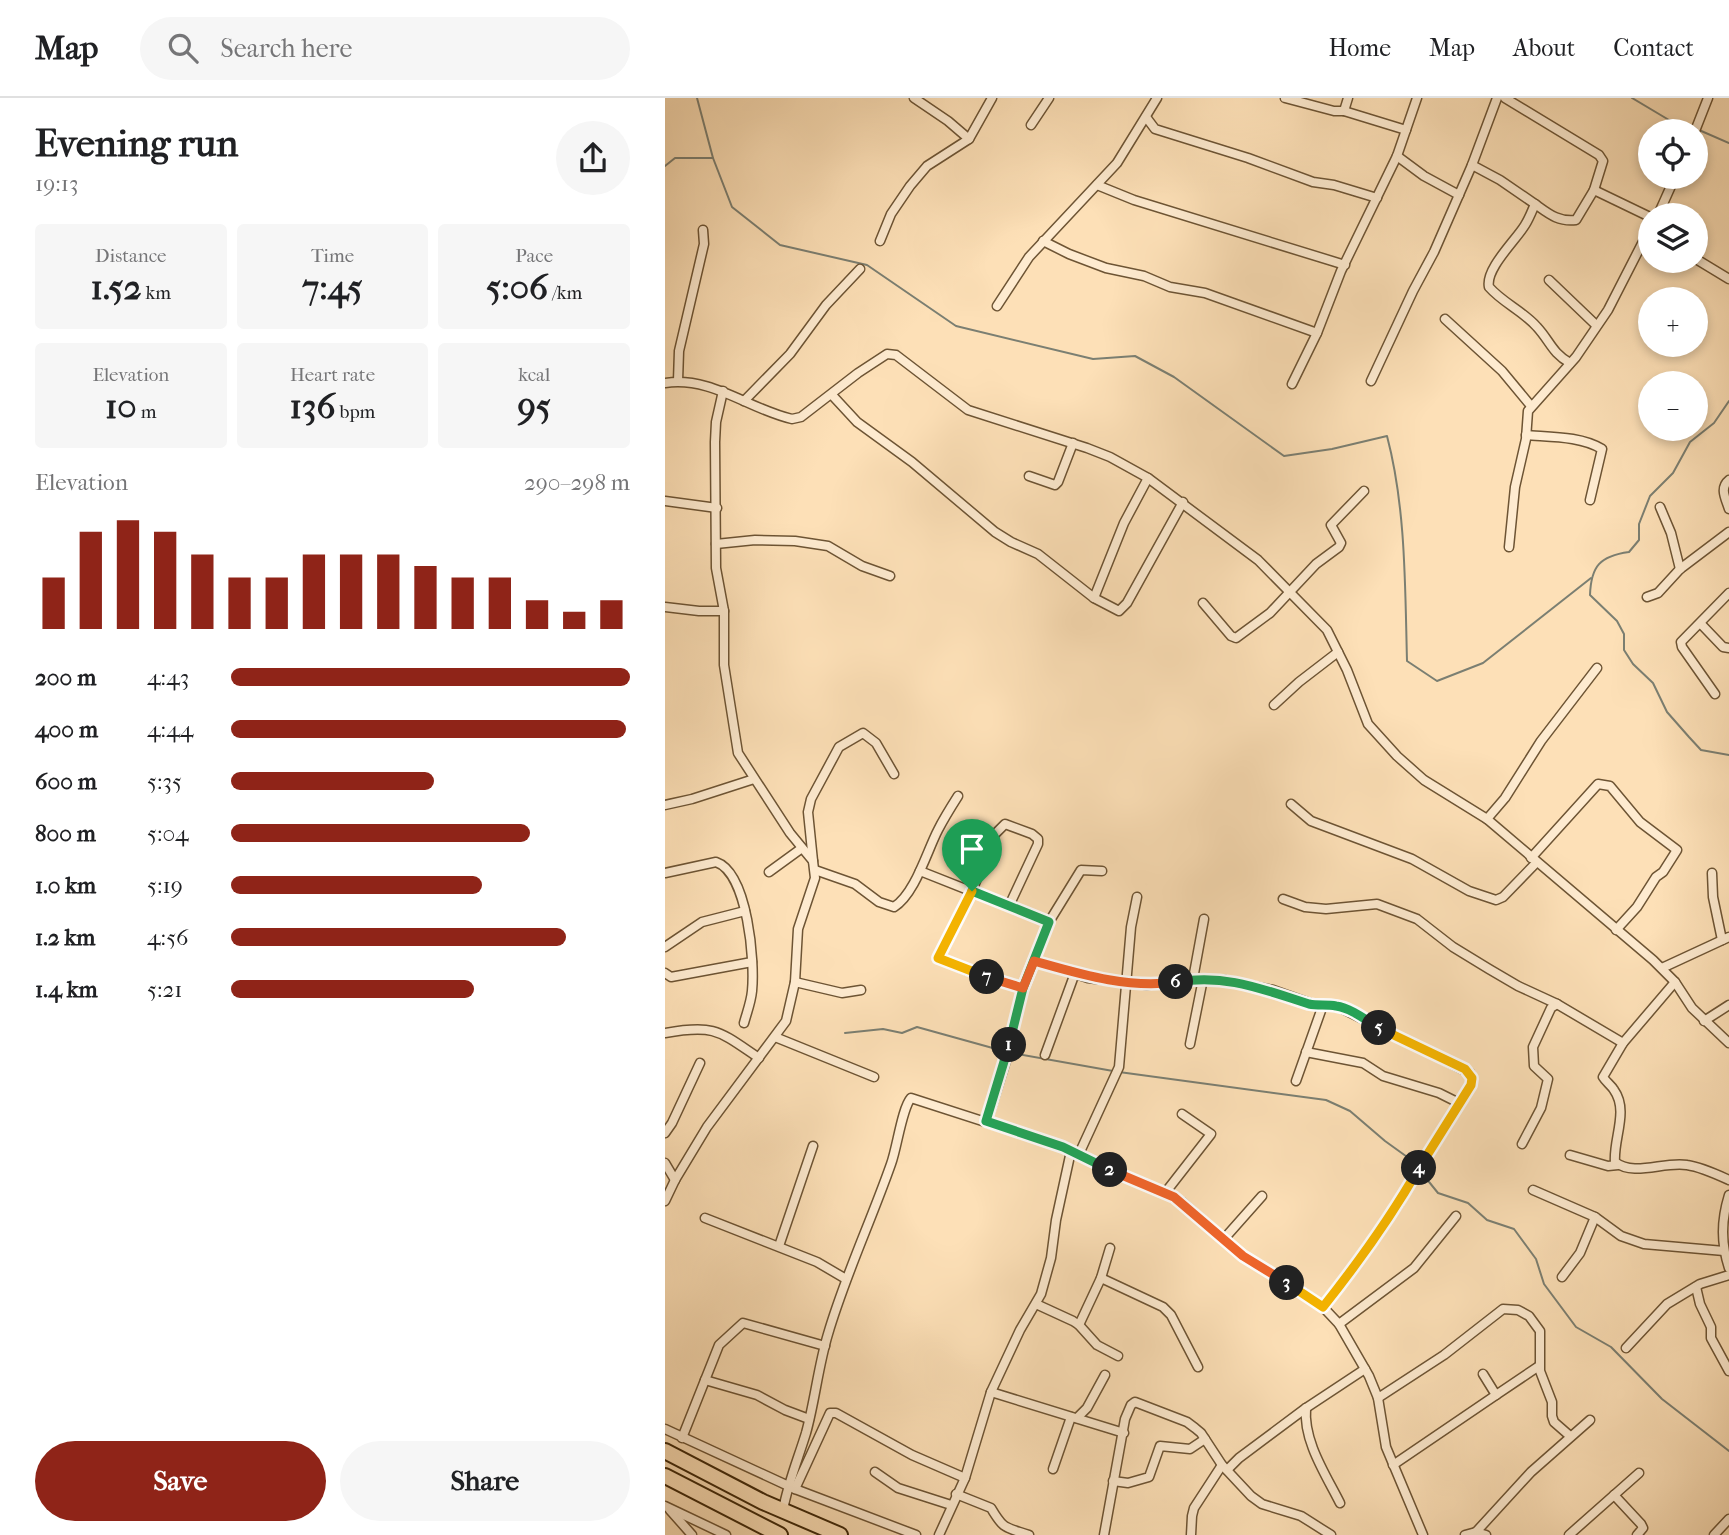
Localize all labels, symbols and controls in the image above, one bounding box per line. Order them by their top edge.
search box [140,17,630,80]
text: Map [35,29,98,68]
icon: search [164,29,202,67]
text: Search here [220,33,352,64]
text: Home [1329,34,1391,62]
text: Map [1429,34,1475,62]
text: About [1513,34,1575,62]
text: Contact [1613,34,1694,62]
map controls [1638,119,1708,441]
button: locate [1638,119,1708,189]
text: Evening run [35,121,238,166]
button: share [556,121,630,195]
text: 19:13 [35,170,78,197]
button: layers [1638,203,1708,273]
text: Distance [95,245,167,267]
text: Time [311,245,354,267]
text: Pace [515,245,553,267]
text: 1.52 [91,267,141,308]
text: 7:45 [302,267,363,308]
text: 5:06 [486,267,548,308]
text: km [141,282,171,304]
text: /km [548,282,582,304]
button: + [1638,287,1708,357]
text: Elevation [92,364,169,386]
text: Heart rate [290,364,375,386]
text: kcal [518,364,550,386]
button: − [1638,371,1708,441]
text: 10 [105,386,137,427]
text: 136 [290,386,335,427]
text: 95 [517,386,551,427]
text: m [137,401,157,423]
text: bpm [335,401,375,423]
text: Elevation [35,469,128,496]
text: 290–298 m [524,469,630,496]
text: 200 m [35,664,96,691]
text: 4:43 [147,664,189,691]
text: 400 m [35,716,98,743]
text: 4:44 [147,716,193,743]
text: 600 m [35,768,97,795]
text: 5:35 [147,768,182,795]
pin [942,819,1002,891]
text: 800 m [35,820,96,847]
text: 5:04 [147,820,189,847]
icon: arrive [953,830,991,868]
text: 1.0 km [35,872,96,899]
text: 5:19 [147,872,183,899]
text: 1.2 km [35,924,95,951]
text: 4:56 [147,924,189,951]
pin: 7 [969,960,1005,994]
pin: 6 [1159,964,1193,1000]
text: 7 [982,965,991,987]
text: 6 [1170,970,1181,992]
text: 1.4 km [35,976,98,1003]
text: 5:21 [147,976,183,1003]
pin: 5 [1361,1010,1397,1046]
text: 5 [1374,1016,1383,1038]
pin: 1 [991,1028,1027,1062]
text: 1 [1005,1033,1012,1055]
pin: 4 [1401,1150,1437,1186]
pin: 2 [1093,1152,1127,1188]
text: 4 [1413,1156,1424,1178]
text: 2 [1105,1158,1114,1180]
pin: 3 [1269,1266,1305,1300]
text: 3 [1283,1271,1290,1293]
button: Save [35,1441,326,1521]
button: Share [340,1441,630,1521]

